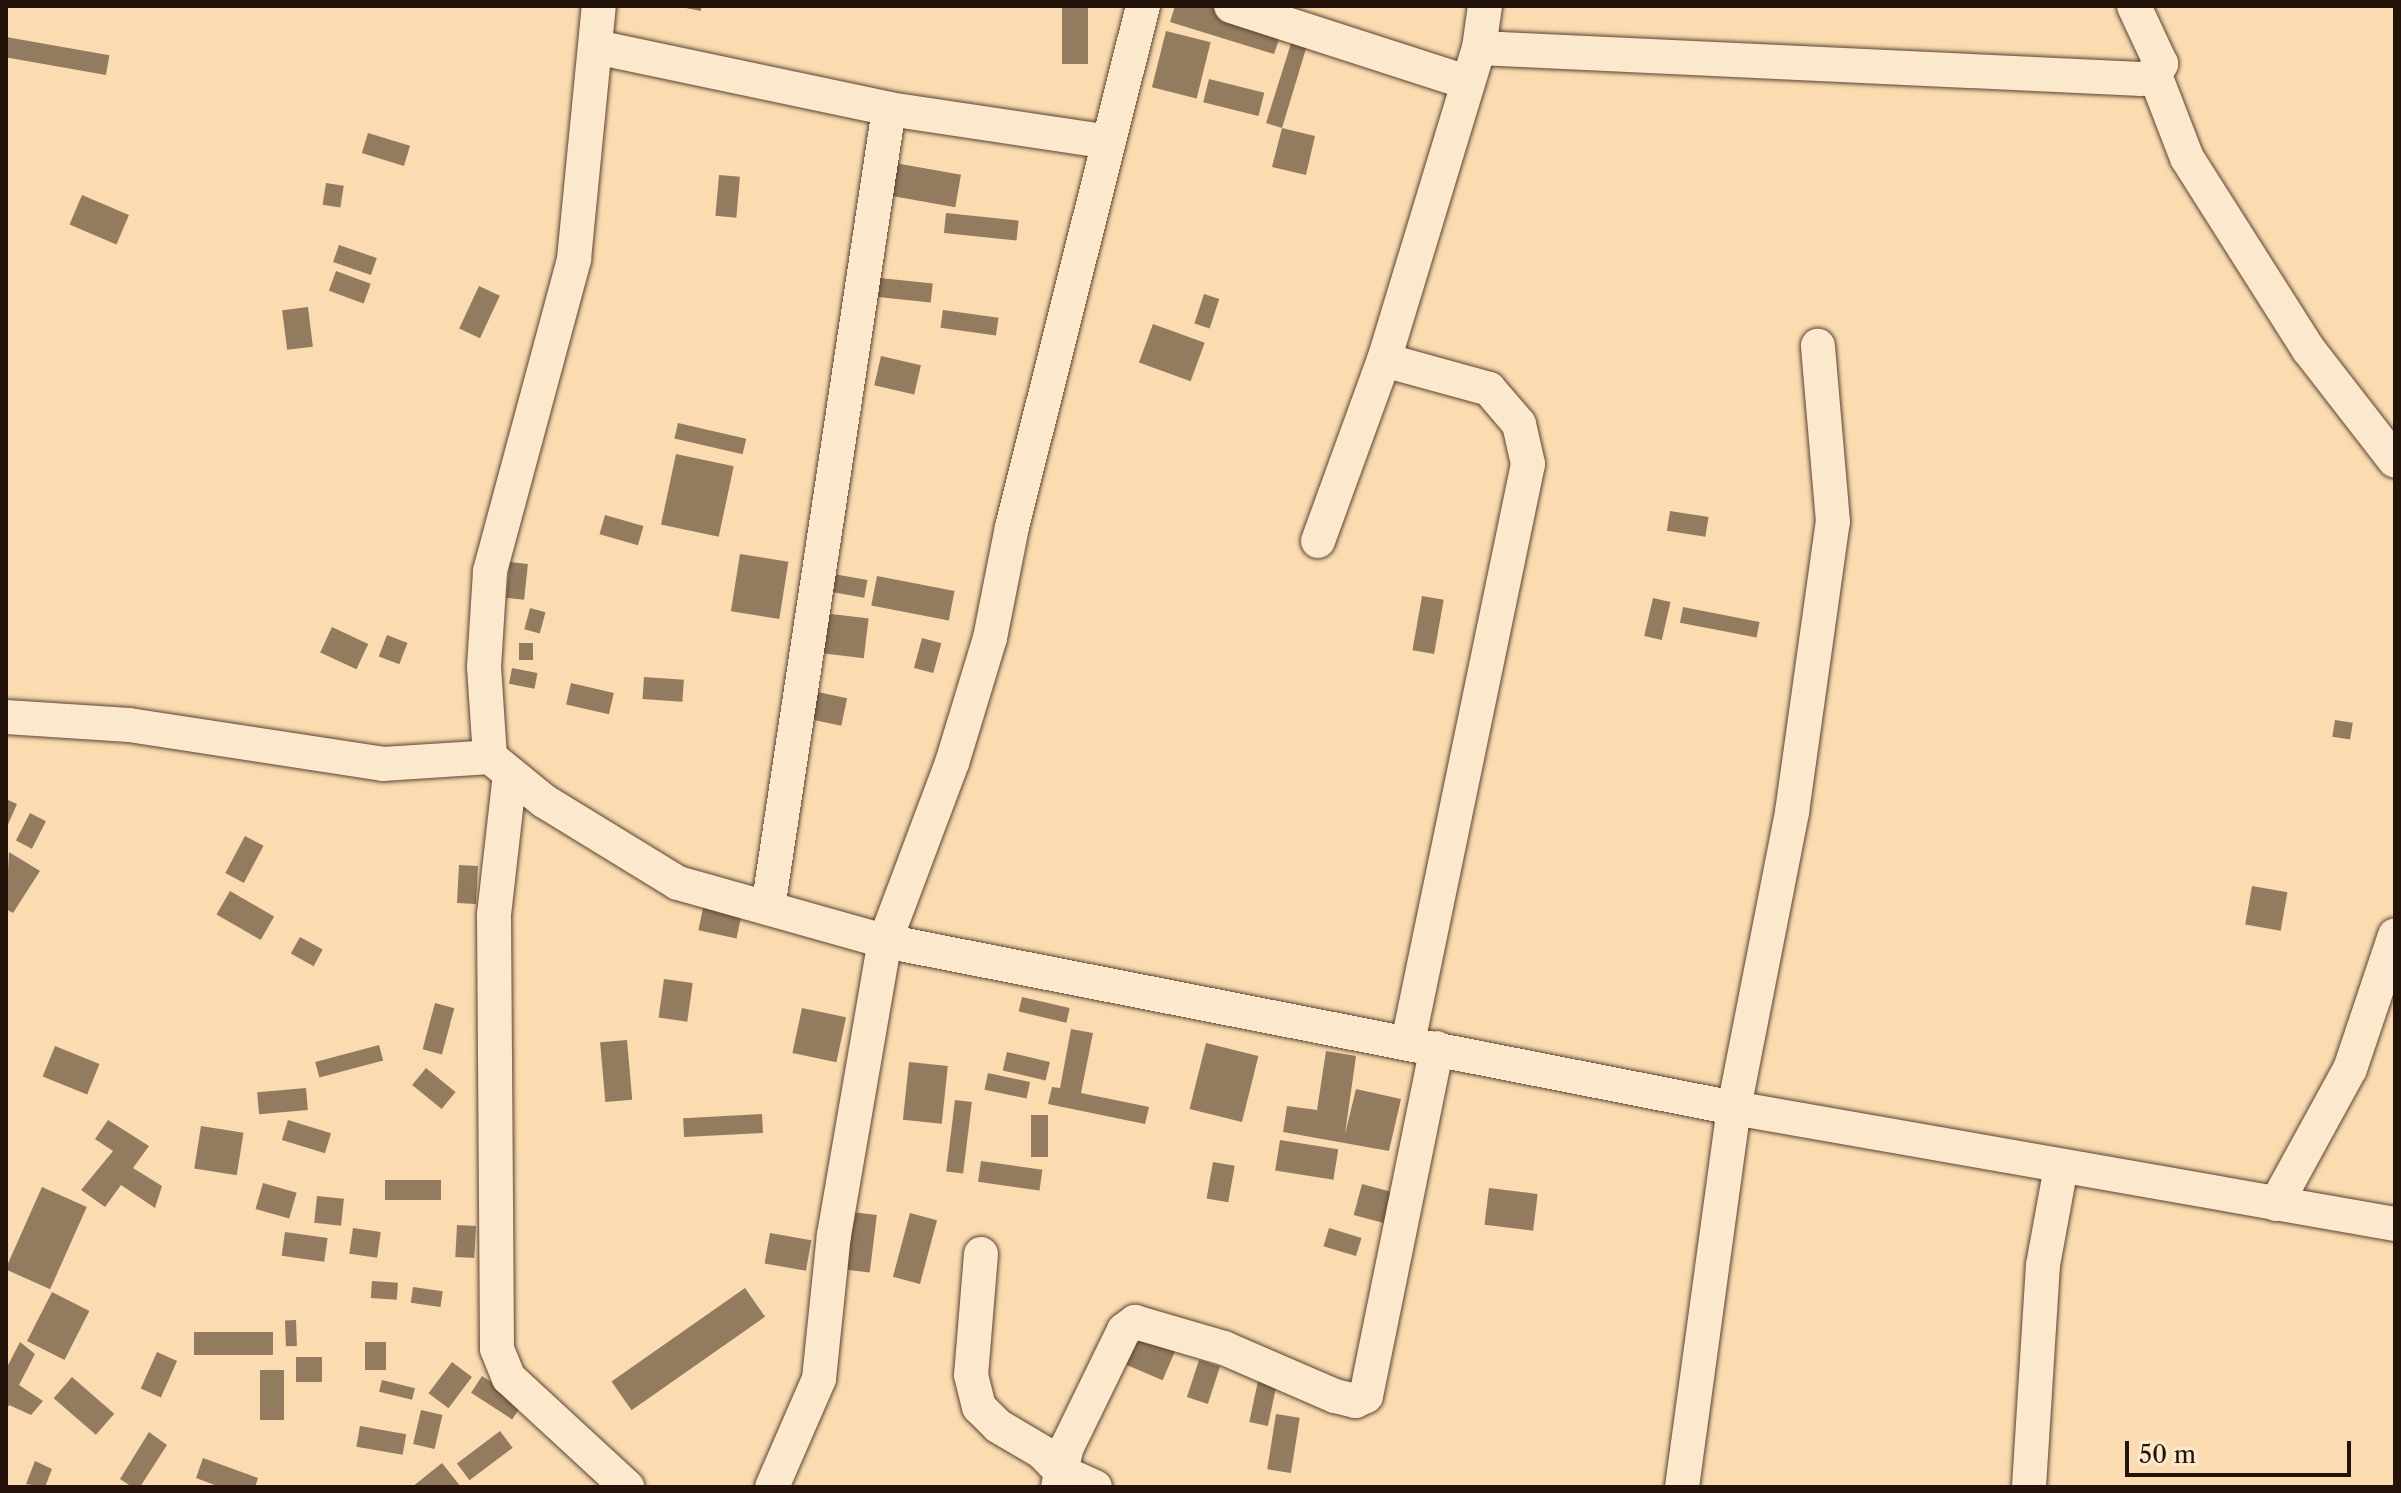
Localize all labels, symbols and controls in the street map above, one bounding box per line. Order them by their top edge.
scale bar [2129,1425,2355,1475]
text: 50 m [2139,1440,2196,1469]

